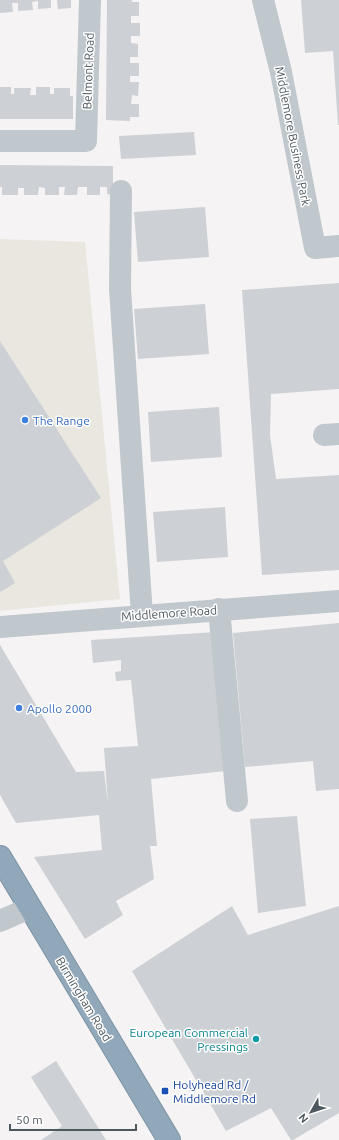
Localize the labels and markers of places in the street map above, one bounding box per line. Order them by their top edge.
place label: The Range [33,414,90,427]
marker: The Range [20,415,30,425]
place label: Apollo 2000 [27,702,92,715]
marker: Apollo 2000 [14,703,24,713]
place label: European Commercial Pressings [129,1026,248,1053]
marker: European Commercial Pressings [251,1034,261,1044]
place label: Holyhead Rd / Middlemore Rd [173,1078,256,1105]
marker: Holyhead Rd / Middlemore Rd [160,1086,170,1096]

